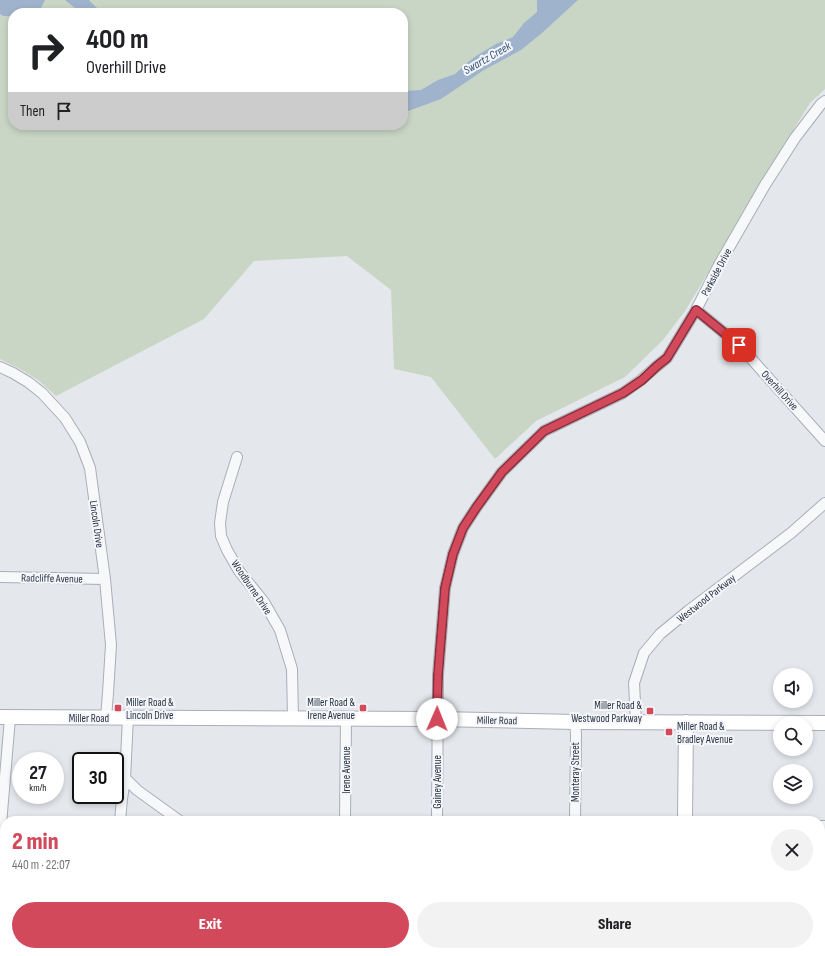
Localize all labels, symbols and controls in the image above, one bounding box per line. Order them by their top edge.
text: 400 m [86,23,149,56]
icon: right [20,24,72,76]
water label: Swartz Creek [461,39,514,78]
text: Overhill Drive [86,57,166,78]
icon: arrive [53,100,75,122]
text: Then [20,102,45,121]
street label: Parkside Drive [699,246,734,298]
pin [722,328,756,362]
icon: arrive [728,334,750,356]
street label: Overhill Drive [758,368,801,413]
street label: Lincoln Drive [87,500,106,548]
street label: Woodburne Drive [229,557,275,617]
street label: Radcliffe Avenue [21,571,83,586]
street label: Westwood Parkway [674,571,739,625]
map controls [773,668,813,804]
button: sound [773,668,813,708]
place label: Miller Road & Lincoln Drive [126,696,174,722]
place label: Miller Road & Irene Avenue [307,696,355,722]
position arrow [416,698,458,740]
place label: Miller Road & Westwood Parkway [571,699,643,725]
marker: Miller Road & Lincoln Drive [113,703,123,713]
marker: Miller Road & Irene Avenue [358,703,368,713]
marker: Miller Road & Westwood Parkway [645,706,655,716]
street label: Miller Road [69,712,110,725]
street label: Miller Road [477,714,518,727]
button: search [773,716,813,756]
place label: Miller Road & Bradley Avenue [677,720,733,746]
marker: Miller Road & Bradley Avenue [664,727,674,737]
street label: Monteray Street [569,741,582,802]
street label: Irene Avenue [340,746,353,794]
speed limit sign: 30 [72,752,124,804]
street label: Gainey Avenue [431,755,444,809]
text: 27 [29,761,47,785]
button: layers [773,764,813,804]
text: km/h [29,782,47,794]
text: 2 min [12,827,59,856]
button: close [771,829,813,871]
text: 440 m · 22:07 [12,857,70,873]
button: Exit [12,902,409,948]
button: Share [417,902,813,948]

